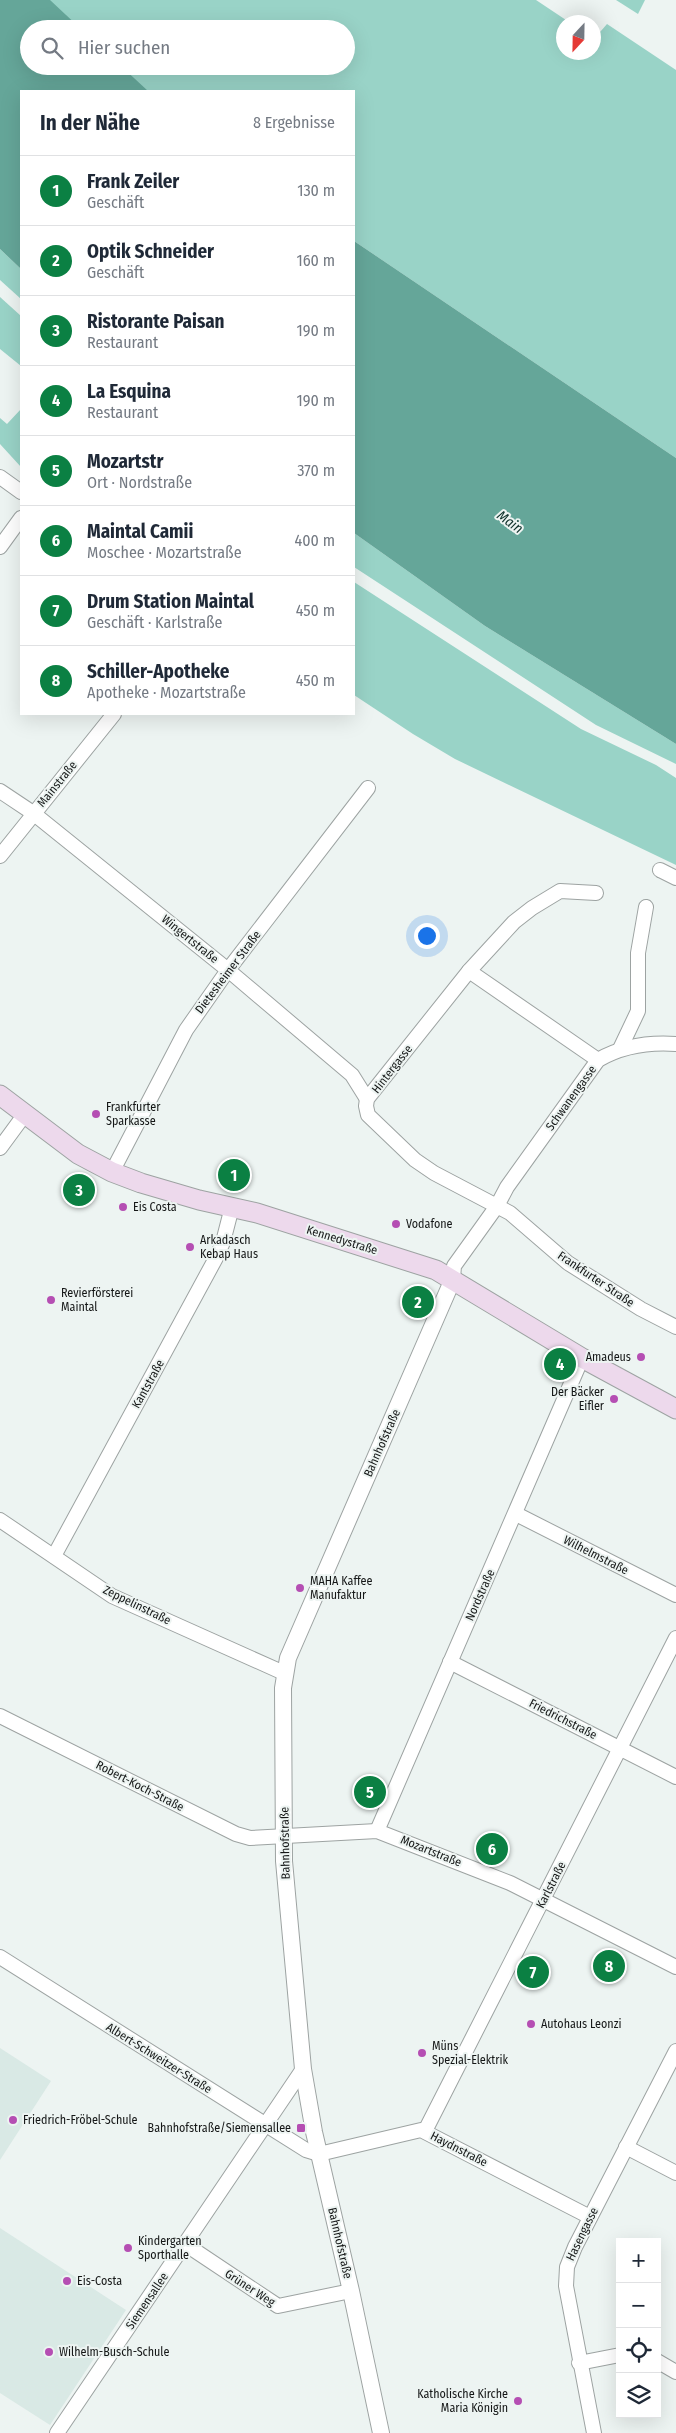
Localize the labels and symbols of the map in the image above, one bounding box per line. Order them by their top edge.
north arrow [556,15,601,60]
water label: Main [494,507,526,537]
street label: Mainstraße [34,758,80,810]
street label: Wingertstraße [159,912,221,966]
your location [414,923,440,949]
street label: Dietesheimer Straße [192,928,264,1016]
street label: Hintergasse [369,1042,415,1096]
street label: Schwanengasse [543,1063,599,1133]
place label: Frankfurter Sparkasse [106,1100,161,1128]
marker: Frankfurter Sparkasse [90,1108,102,1120]
pin: 1 [218,1156,250,1194]
pin: 3 [63,1171,95,1209]
place label: Eis Costa [133,1200,177,1214]
marker: Eis Costa [117,1201,129,1213]
place label: Vodafone [406,1217,453,1231]
marker: Vodafone [390,1218,402,1230]
street label: Kennedystraße [305,1223,379,1257]
place label: Arkadasch Kebap Haus [200,1233,258,1261]
marker: Arkadasch Kebap Haus [184,1241,196,1253]
street label: Frankfurter Straße [555,1248,637,1310]
pin: 2 [402,1283,434,1321]
place label: Revierförsterei Maintal [61,1286,133,1314]
marker: Revierförsterei Maintal [45,1294,57,1306]
pin: 4 [544,1345,576,1383]
place label: Amadeus [586,1350,631,1364]
marker: Amadeus [635,1351,647,1363]
street label: Kantstraße [129,1357,167,1411]
place label: Der Bäcker Eifler [551,1385,605,1413]
marker: Der Bäcker Eifler [608,1393,620,1405]
street label: Bahnhofstraße [361,1407,403,1479]
street label: Wilhelmstraße [561,1533,631,1577]
street label: Nordstraße [462,1567,498,1623]
place label: MAHA Kaffee Manufaktur [310,1574,373,1602]
marker: MAHA Kaffee Manufaktur [294,1582,306,1594]
street label: Zeppelinstraße [101,1583,173,1627]
street label: Friedrichstraße [527,1696,599,1742]
street label: Robert-Koch-Straße [94,1758,186,1814]
pin: 5 [354,1773,386,1811]
street label: Bahnhofstraße [277,1807,293,1879]
pin: 6 [476,1830,508,1868]
street label: Mozartstraße [398,1832,464,1870]
street label: Karlstraße [533,1859,569,1911]
pin: 8 [593,1947,625,1985]
pin: 7 [517,1953,549,1991]
place label: Autohaus Leonzi [541,2017,621,2031]
marker: Autohaus Leonzi [525,2018,537,2030]
street label: Albert-Schweitzer-Straße [104,2020,214,2096]
place label: Müns Spezial-Elektrik [432,2039,508,2067]
marker: Müns Spezial-Elektrik [416,2047,428,2059]
place label: Friedrich-Fröbel-Schule [23,2113,138,2127]
marker: Friedrich-Fröbel-Schule [7,2114,19,2126]
place label: Bahnhofstraße/Siemensallee [148,2121,291,2135]
marker: Bahnhofstraße/Siemensallee [295,2122,307,2134]
street label: Haydnstraße [428,2129,490,2169]
street label: Hasengasse [563,2205,601,2263]
street label: Bahnhofstraße [325,2206,355,2280]
place label: Kindergarten Sporthalle [138,2234,202,2262]
marker: Kindergarten Sporthalle [122,2242,134,2254]
street label: Grüner Weg [222,2267,278,2310]
street label: Siemensallee [123,2270,171,2332]
place label: Eis-Costa [77,2274,122,2288]
marker: Eis-Costa [61,2275,73,2287]
place label: Wilhelm-Busch-Schule [59,2345,169,2359]
marker: Wilhelm-Busch-Schule [43,2346,55,2358]
place label: Katholische Kirche Maria Königin [417,2387,508,2415]
marker: Katholische Kirche Maria Königin [512,2395,524,2407]

